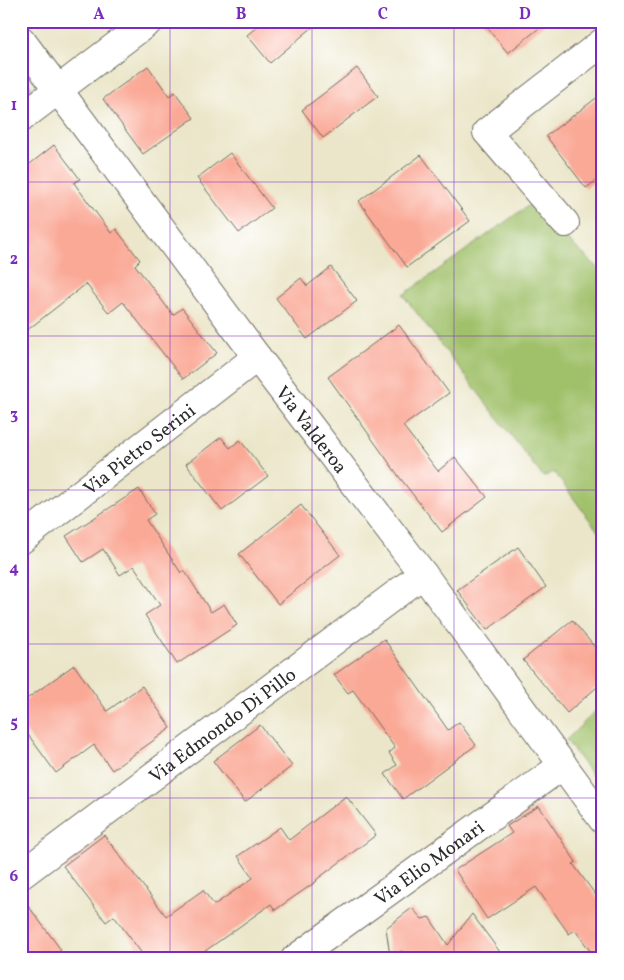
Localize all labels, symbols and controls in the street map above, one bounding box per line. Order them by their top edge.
text: A [93,4,105,26]
text: B [236,4,247,26]
text: C [378,4,388,26]
text: D [519,4,531,26]
text: 1 [11,95,17,117]
text: 2 [10,249,18,271]
street label: Via Valderoa [269,381,353,480]
street label: Via Pietro Serini [78,398,202,502]
text: 3 [10,404,18,426]
text: 4 [9,558,19,580]
street label: Via Edmondo Di Pillo [144,662,302,790]
text: 5 [10,712,18,734]
street label: Via Elio Monari [370,815,490,912]
text: 6 [10,866,19,888]

